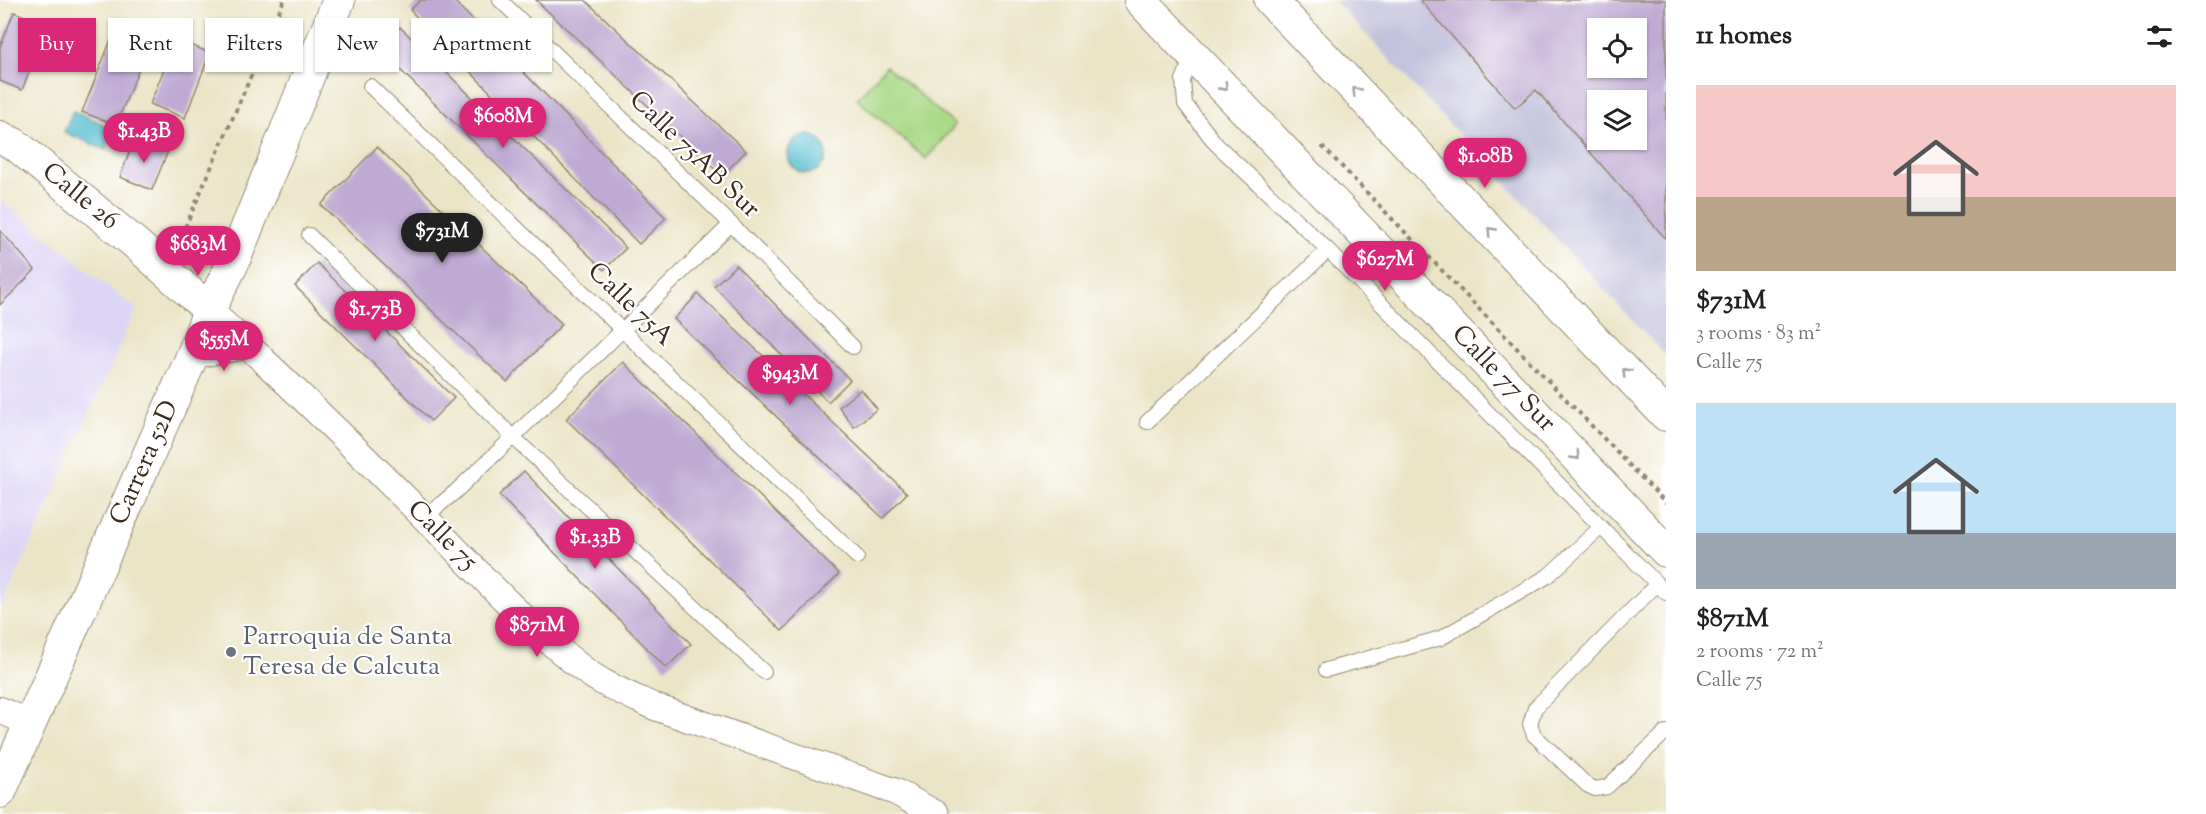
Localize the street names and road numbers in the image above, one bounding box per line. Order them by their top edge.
street label: Calle 75AB Sur [620,83,768,227]
street label: Calle 26 [34,154,126,240]
street label: Calle 75A [578,254,682,356]
street label: Calle 77 Sur [1442,317,1564,441]
street label: Carrera 52D [101,395,189,531]
street label: Calle 75 [398,492,486,580]

